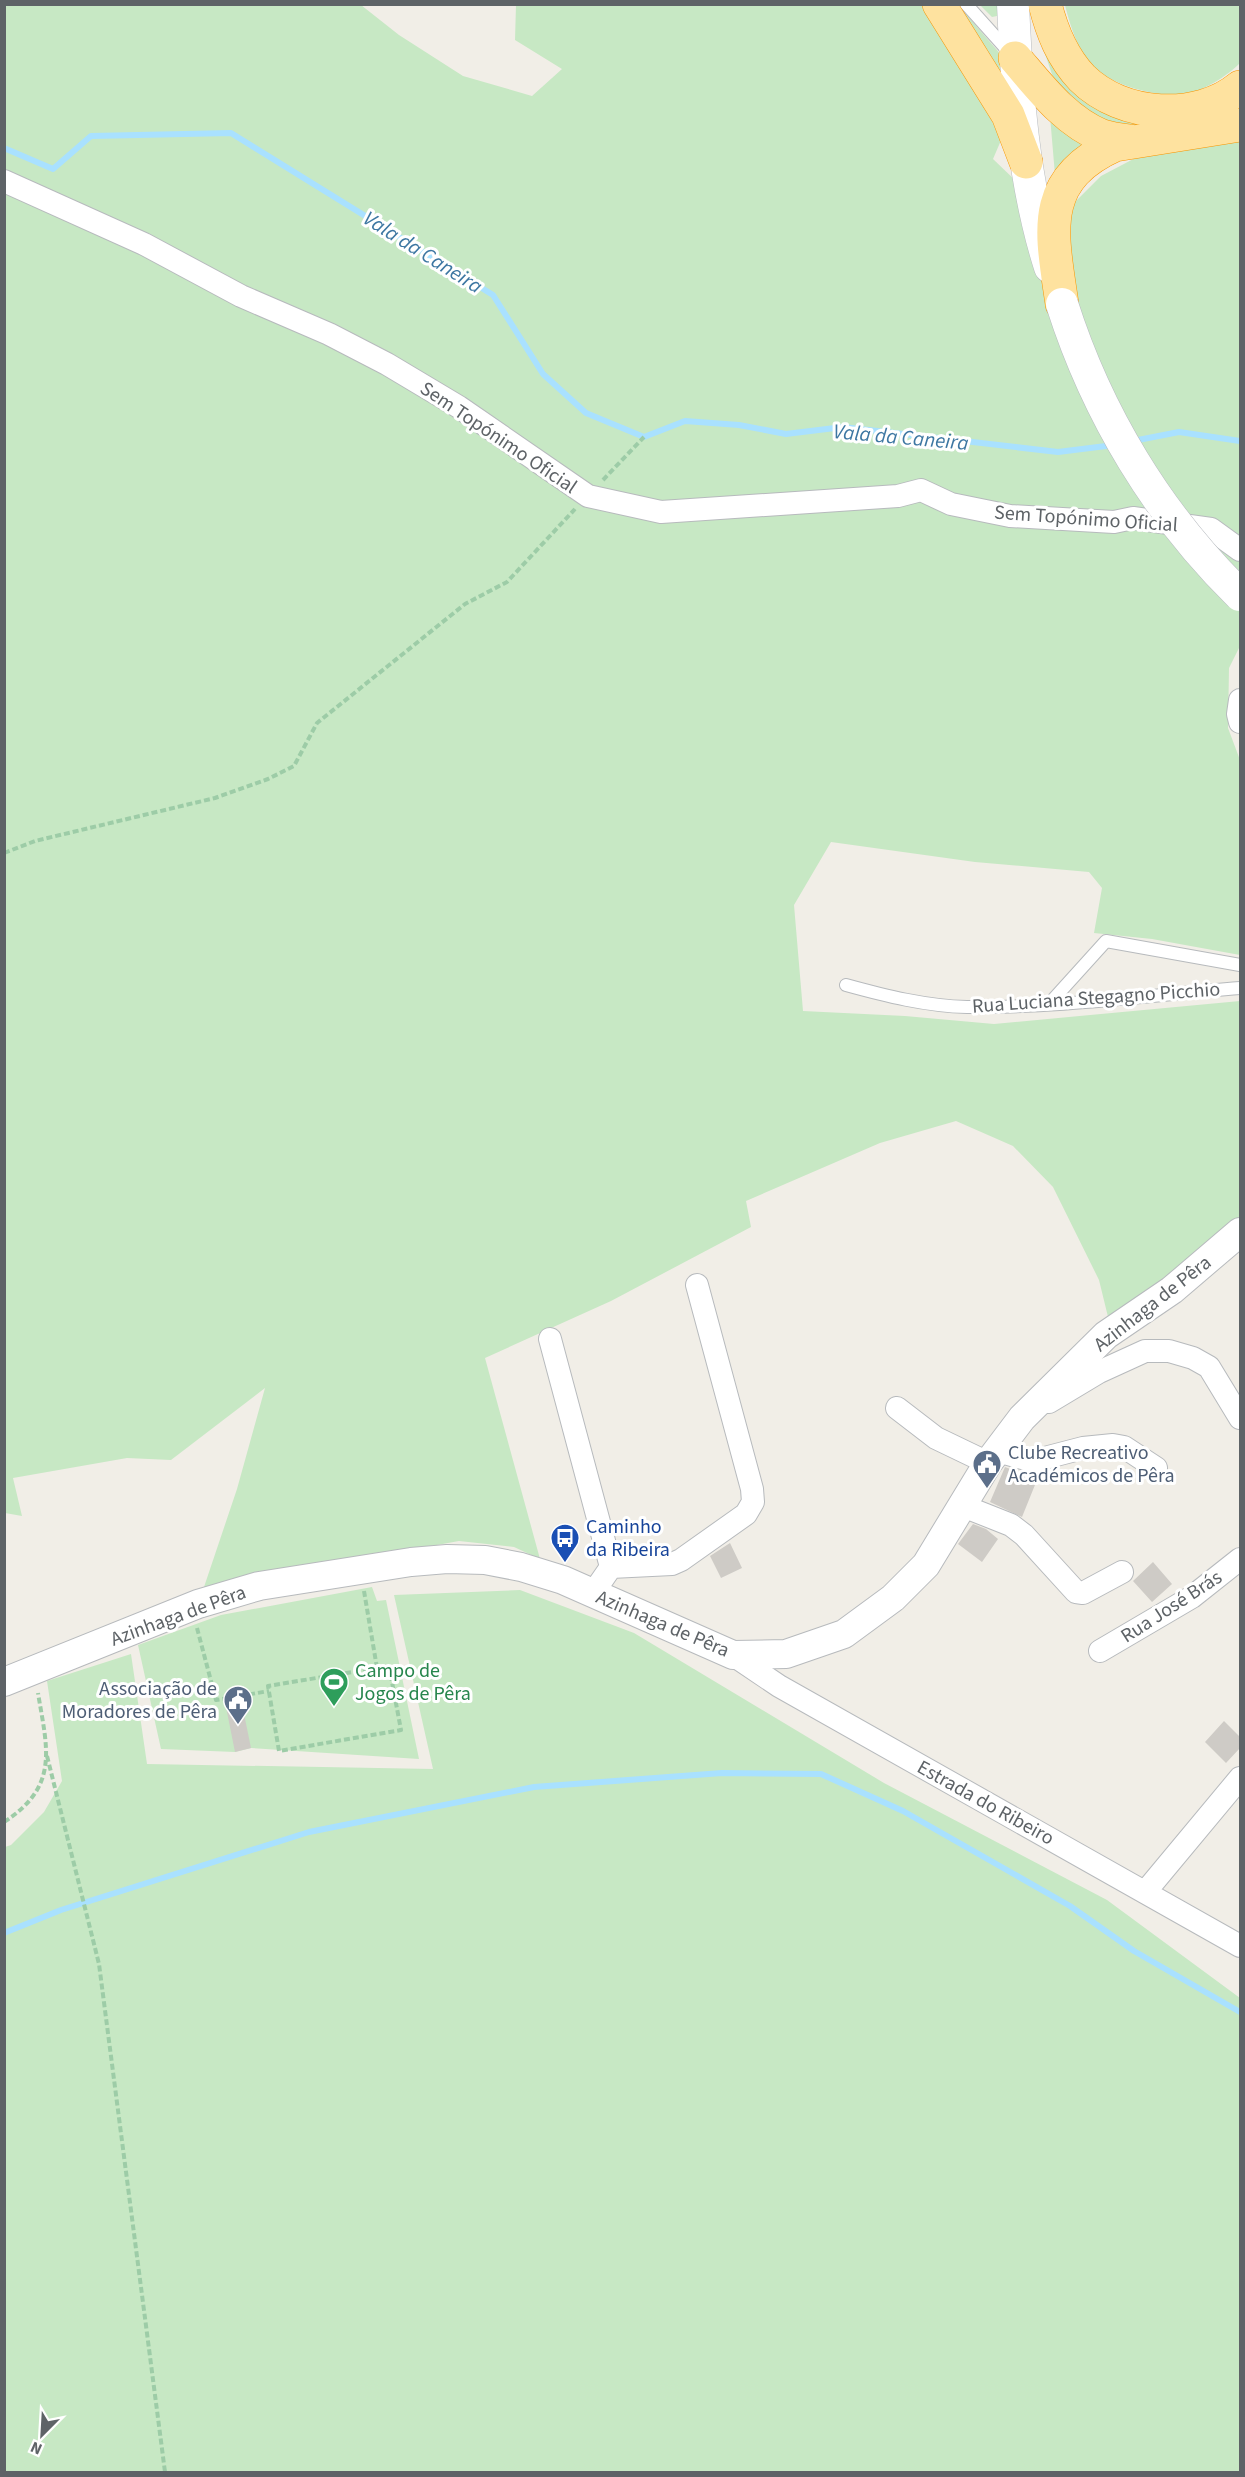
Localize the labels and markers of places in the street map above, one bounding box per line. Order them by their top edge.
place label: Clube Recreativo Académicos de Pêra [1008,1439,1175,1490]
public building icon: Clube Recreativo Académicos de Pêra [971,1448,1003,1490]
place label: Caminho da Ribeira [586,1513,670,1564]
bus stop icon: Caminho da Ribeira [549,1522,581,1564]
place label: Campo de Jogos de Pêra [355,1657,471,1708]
sports icon: Campo de Jogos de Pêra [318,1666,350,1708]
place label: Associação de Moradores de Pêra [62,1675,217,1726]
public building icon: Associação de Moradores de Pêra [222,1684,254,1726]

